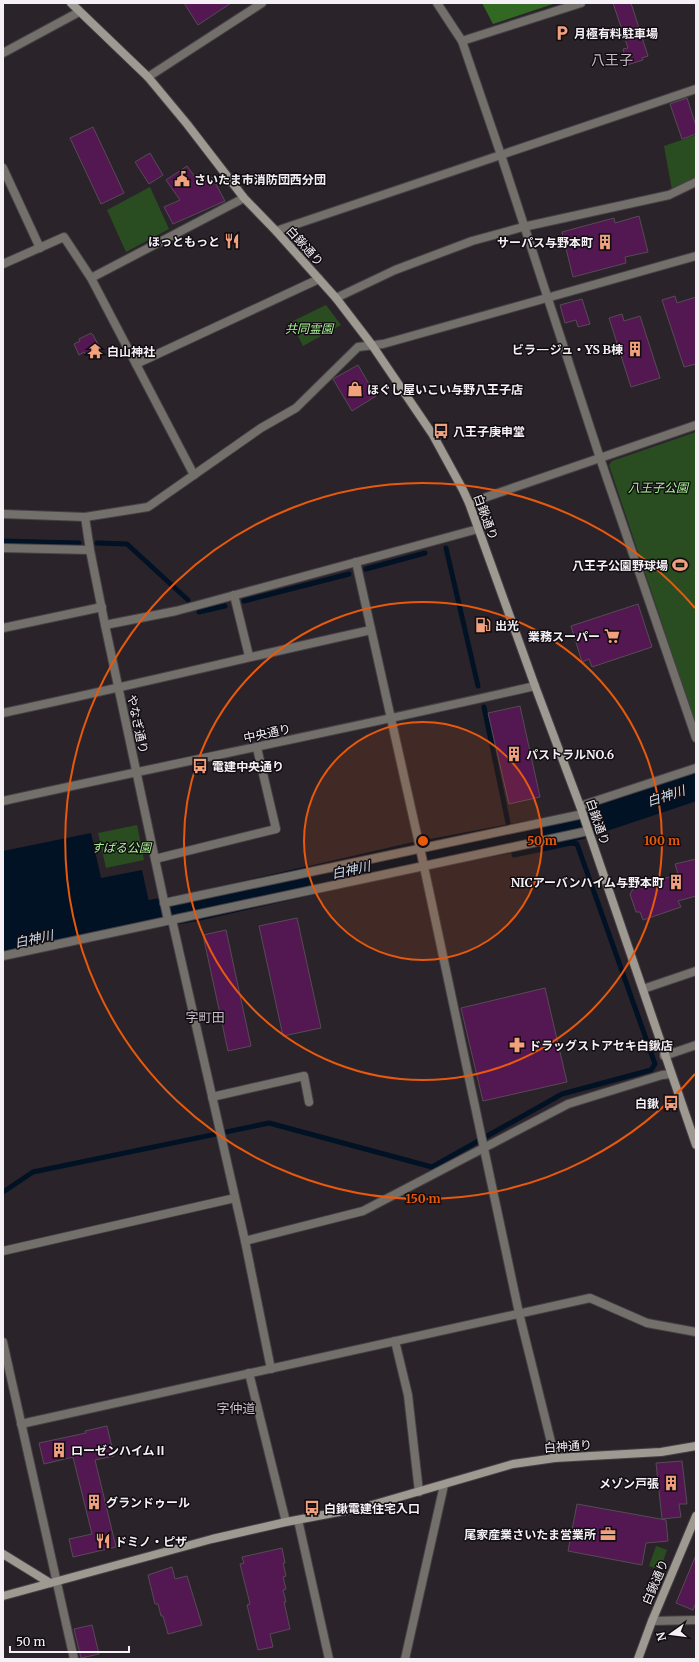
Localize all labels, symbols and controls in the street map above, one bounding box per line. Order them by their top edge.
parking icon: 月極有料駐車場 [553,24,571,42]
place label: 月極有料駐車場 [574,26,658,41]
district label: 八王子 [591,51,633,69]
public building icon: さいたま市消防団西分団 [173,170,191,188]
place label: さいたま市消防団西分団 [194,172,326,187]
street label: 白鍬通り [283,223,327,269]
restaurant icon: ほっともっと [223,232,241,250]
building icon: サーパス与野本町 [596,233,614,251]
place label: ほっともっと [148,234,220,249]
place label: サーパス与野本町 [497,235,593,250]
park label: 共同霊園 [285,321,335,336]
building icon: ビラ―ジュ・YS B棟 [626,340,644,358]
temple icon: 白山神社 [86,342,104,360]
place label: ビラ―ジュ・YS B棟 [512,342,623,357]
place label: 白山神社 [107,344,155,359]
shop icon: ほぐし屋いこい与野八王子店 [346,380,364,398]
place label: ほぐし屋いこい与野八王子店 [367,382,523,397]
bus stop icon: 八王子庚申堂 [432,422,450,440]
place label: 八王子庚申堂 [453,424,525,439]
park label: 八王子公園 [628,480,690,495]
street label: 白鍬通り [471,492,501,542]
sports icon: 八王子公園野球場 [671,556,689,574]
place label: 八王子公園野球場 [572,558,668,573]
fuel station icon: 出光 [474,616,492,634]
place label: 出光 [495,618,519,633]
supermarket icon: 業務スーパー [603,627,621,645]
place label: 業務スーパー [528,629,600,644]
street label: やなぎ通り [124,693,152,755]
street label: 中央通り [242,721,292,745]
building icon: パストラルNO.6 [505,745,523,763]
place label: パストラルNO.6 [526,747,614,762]
bus stop icon: 電建中央通り [191,757,209,775]
place label: 電建中央通り [212,759,284,774]
water label: 白神川 [645,781,689,810]
street label: 白鍬通り [583,797,613,847]
text: 50 m [527,833,557,848]
text: 100 m [644,833,680,848]
centre of rings [416,834,430,848]
park label: すばる公園 [91,840,153,855]
water label: 白神川 [330,857,374,882]
building icon: NICアーバンハイム与野本町 [667,873,685,891]
place label: NICアーバンハイム与野本町 [511,875,664,890]
water label: 白神川 [13,926,57,951]
district label: 字町田 [185,1009,225,1026]
pharmacy icon: ドラッグストアセキ白鍬店 [508,1036,526,1054]
place label: ドラッグストアセキ白鍬店 [529,1038,673,1053]
bus stop icon: 白鍬 [662,1094,680,1112]
place label: 白鍬 [635,1096,659,1111]
text: 150 m [406,1191,441,1206]
district label: 字仲道 [216,1400,256,1417]
street label: 白神通り [544,1437,592,1455]
building icon: ローゼンハイムⅡ [50,1441,68,1459]
place label: ローゼンハイムⅡ [71,1443,167,1458]
building icon: メゾン戸張 [662,1474,680,1492]
place label: メゾン戸張 [599,1476,659,1491]
building icon: グランドゥール [85,1493,103,1511]
place label: グランドゥール [106,1495,190,1510]
bus stop icon: 白鍬電建住宅入口 [303,1499,321,1517]
place label: 白鍬電建住宅入口 [324,1501,420,1516]
office icon: 尾家産業さいたま営業所 [599,1525,617,1543]
place label: 尾家産業さいたま営業所 [464,1527,596,1542]
restaurant icon: ドミノ・ピザ [94,1532,112,1550]
place label: ドミノ・ピザ [115,1534,187,1549]
street label: 白鍬通り [639,1557,671,1607]
north arrow [651,1614,691,1654]
scale bar [10,1628,129,1654]
text: N [653,1630,669,1642]
text: 50 m [16,1634,45,1649]

